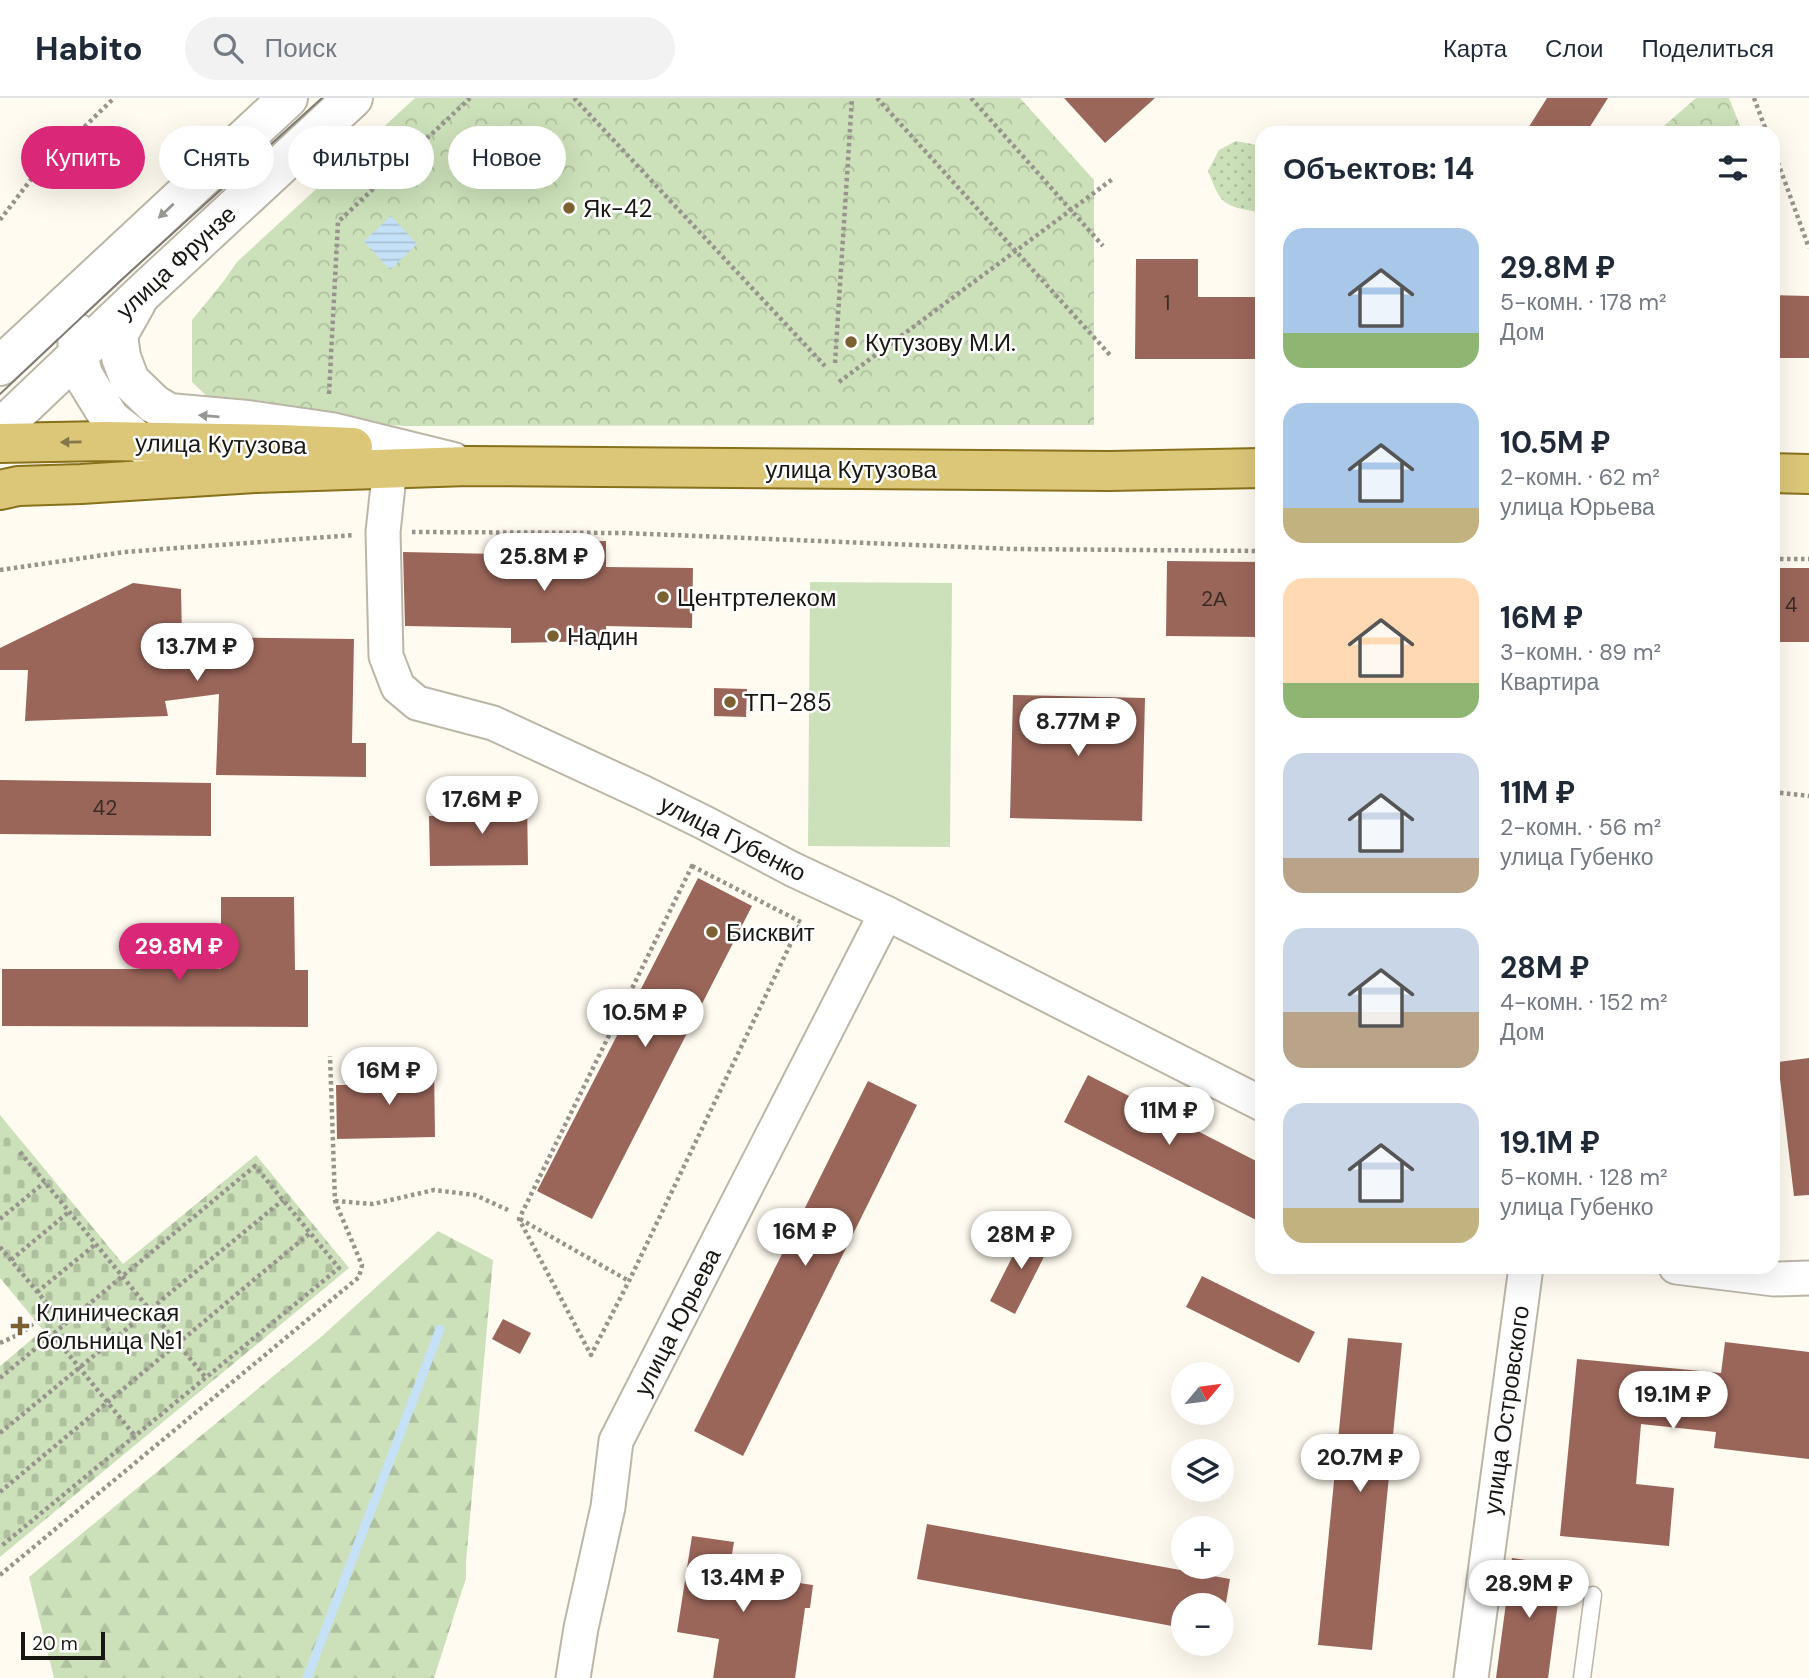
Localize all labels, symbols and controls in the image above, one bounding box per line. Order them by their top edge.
search box [185,17,675,80]
text: Habito [35,27,143,70]
icon: search [209,29,247,67]
text: Поиск [265,31,337,65]
text: Карта [1443,33,1507,64]
text: Слои [1545,33,1603,64]
text: Поделиться [1641,33,1774,64]
chip: Купить [21,126,145,189]
chip: Снять [159,126,274,189]
chip: Фильтры [288,126,434,189]
chip: Новое [448,126,566,189]
text: Объектов: 14 [1283,149,1474,188]
icon: filters [1714,149,1752,187]
place label: Як-42 [583,193,652,224]
street label: улица Фрунзе [109,198,243,326]
marker: Як-42 [561,200,577,216]
one-way arrow [157,203,175,219]
text: 29.8M ₽ [1500,248,1615,287]
icon: home [1339,256,1423,340]
text: 5-комн. · 178 m² [1500,287,1667,317]
house number: 1 [1164,289,1170,317]
text: Дом [1500,317,1544,347]
place label: Кутузову М.И. [865,327,1016,358]
marker: Кутузову М.И. [843,334,859,350]
one-way arrow [198,411,220,422]
text: 10.5M ₽ [1500,423,1610,462]
street label: улица Кутузова [135,427,308,461]
icon: home [1339,431,1423,515]
one-way arrow [60,436,82,448]
street label: улица Кутузова [765,454,937,485]
text: 2-комн. · 62 m² [1500,462,1660,492]
text: улица Юрьева [1500,492,1655,522]
pin: 25.8M ₽ [479,533,609,593]
text: 25.8M ₽ [500,541,588,571]
place label: Центртелеком [677,582,836,613]
house number: 2А [1201,585,1227,613]
marker: Центртелеком [655,589,671,605]
house number: 4 [1785,591,1798,619]
text: 16M ₽ [1500,598,1583,637]
icon: home [1339,606,1423,690]
place label: Надин [567,621,638,652]
pin: 13.7M ₽ [132,624,262,683]
marker: Надин [545,628,561,644]
text: 13.7M ₽ [157,631,237,661]
text: 3-комн. · 89 m² [1500,637,1661,667]
text: Квартира [1500,667,1599,697]
place label: ТП-285 [744,687,832,718]
marker: ТП-285 [722,694,738,710]
pin: 8.77M ₽ [1013,698,1143,758]
text: 8.77M ₽ [1035,706,1121,736]
text: 11M ₽ [1500,773,1575,812]
pin: 17.6M ₽ [417,776,547,836]
icon: home [1339,781,1423,865]
text: 17.6M ₽ [442,784,522,814]
street label: улица Губенко [655,788,811,888]
house number: 42 [93,794,117,822]
text: 2-комн. · 56 m² [1500,812,1661,842]
text: улица Губенко [1500,842,1654,872]
place label: Бисквит [726,917,815,948]
pin: 29.8M ₽ [114,924,244,983]
marker: Бисквит [704,924,720,940]
text: 29.8M ₽ [135,931,223,961]
text: 28M ₽ [1500,948,1589,987]
icon: home [1339,956,1423,1040]
text: 4-комн. · 152 m² [1500,987,1668,1017]
pin: 10.5M ₽ [580,990,710,1049]
text: 10.5M ₽ [603,997,687,1027]
text: Дом [1500,1017,1544,1047]
pin: 16M ₽ [340,1048,438,1107]
text: 16M ₽ [357,1055,421,1085]
pin: 11M ₽ [1120,1088,1218,1147]
text: 11M ₽ [1140,1095,1198,1125]
text: 19.1M ₽ [1500,1123,1600,1162]
icon: home [1339,1131,1423,1215]
text: 5-комн. · 128 m² [1500,1162,1668,1192]
text: улица Губенко [1500,1192,1654,1222]
pin: 16M ₽ [756,1208,854,1268]
pin: 28M ₽ [972,1212,1070,1271]
text: 16M ₽ [773,1216,837,1246]
text: 28M ₽ [987,1219,1055,1249]
street label: улица Юрьева [626,1242,728,1401]
place label: Клиническая больница №1 [36,1297,182,1356]
street label: улица Островского [1476,1303,1536,1517]
marker: Клиническая больница №1 [10,1316,30,1336]
north arrow [1171,1362,1234,1424]
map controls [1171,1362,1234,1656]
pin: 19.1M ₽ [1608,1372,1738,1431]
text: 19.1M ₽ [1635,1379,1711,1409]
pin: 20.7M ₽ [1295,1434,1425,1494]
button: layers [1171,1439,1234,1502]
text: 20.7M ₽ [1317,1442,1403,1472]
button: + [1171,1516,1234,1579]
pin: 13.4M ₽ [678,1554,808,1614]
pin: 28.9M ₽ [1464,1560,1594,1620]
text: 13.4M ₽ [701,1562,785,1592]
text: 28.9M ₽ [1485,1568,1573,1598]
button: − [1171,1593,1234,1656]
scale bar [21,1629,105,1661]
text: 20 m [32,1631,78,1656]

